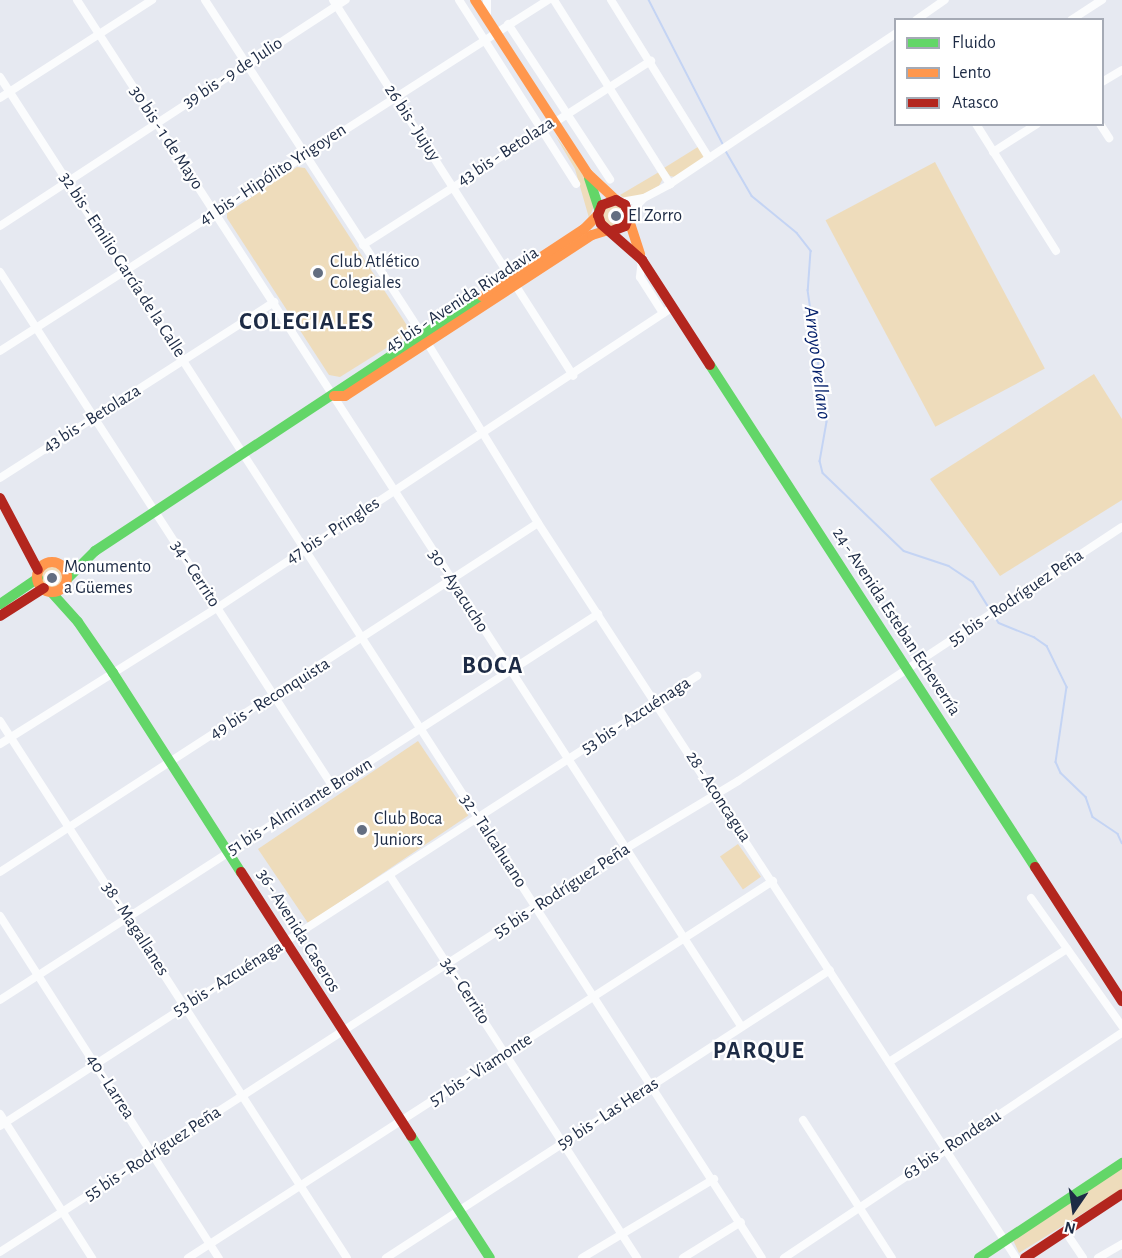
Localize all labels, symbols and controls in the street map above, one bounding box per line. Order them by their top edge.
legend [894,18,1104,126]
street label: 39 bis - 9 de Julio [179,33,287,113]
text: Fluido [952,34,996,52]
text: Lento [952,64,991,82]
street label: 26 bis - Jujuy [379,80,445,166]
street label: 30 bis - 1 de Mayo [124,82,208,194]
text: Atasco [952,94,999,112]
street label: 43 bis - Betolaza [453,113,559,191]
street label: 41 bis - Hipólito Yrigoyen [195,119,351,231]
street label: 32 bis - Emilio García de la Calle [54,168,190,362]
place label: El Zorro [628,205,682,227]
marker: El Zorro [609,209,623,223]
street label: 45 bis - Avenida Rivadavia [381,242,543,358]
place label: Club Atlético Colegiales [330,252,420,294]
marker: Club Atlético Colegiales [311,266,325,280]
water label: Arroyo Orellano [798,305,836,421]
district label: COLEGIALES [239,309,375,337]
street label: 43 bis - Betolaza [39,380,145,458]
street label: 47 bis - Pringles [282,493,384,569]
street label: 24 - Avenida Esteban Echeverría [827,524,965,720]
street label: 34 - Cerrito [165,537,225,611]
street label: 30 - Ayacucho [423,545,493,637]
street label: 55 bis - Rodríguez Peña [944,545,1088,651]
place label: Monumento a Güemes [64,557,151,600]
marker: Monumento a Güemes [45,571,59,585]
street label: 49 bis - Reconquista [206,653,334,745]
district label: BOCA [462,653,524,681]
street label: 53 bis - Azcuénaga [577,673,695,759]
street label: 28 - Aconcagua [680,747,756,847]
street label: 51 bis - Almirante Brown [223,754,377,860]
street label: 32 - Talcahuano [455,790,531,892]
place label: Club Boca Juniors [374,809,443,852]
marker: Club Boca Juniors [355,823,369,837]
street label: 55 bis - Rodríguez Peña [490,839,634,943]
street label: 36 - Avenida Caseros [251,865,345,997]
street label: 38 - Magallanes [97,878,173,980]
street label: 53 bis - Azcuénaga [169,936,287,1022]
street label: 34 - Cerrito [435,954,495,1028]
street label: 57 bis - Viamonte [425,1029,537,1111]
district label: PARQUE [713,1038,805,1066]
street label: 40 - Larrea [81,1050,139,1124]
street label: 59 bis - Las Heras [553,1073,663,1155]
street label: 55 bis - Rodríguez Peña [81,1102,225,1206]
street label: 63 bis - Rondeau [899,1105,1005,1185]
north arrow [1044,1180,1104,1240]
text: N [1063,1218,1077,1237]

